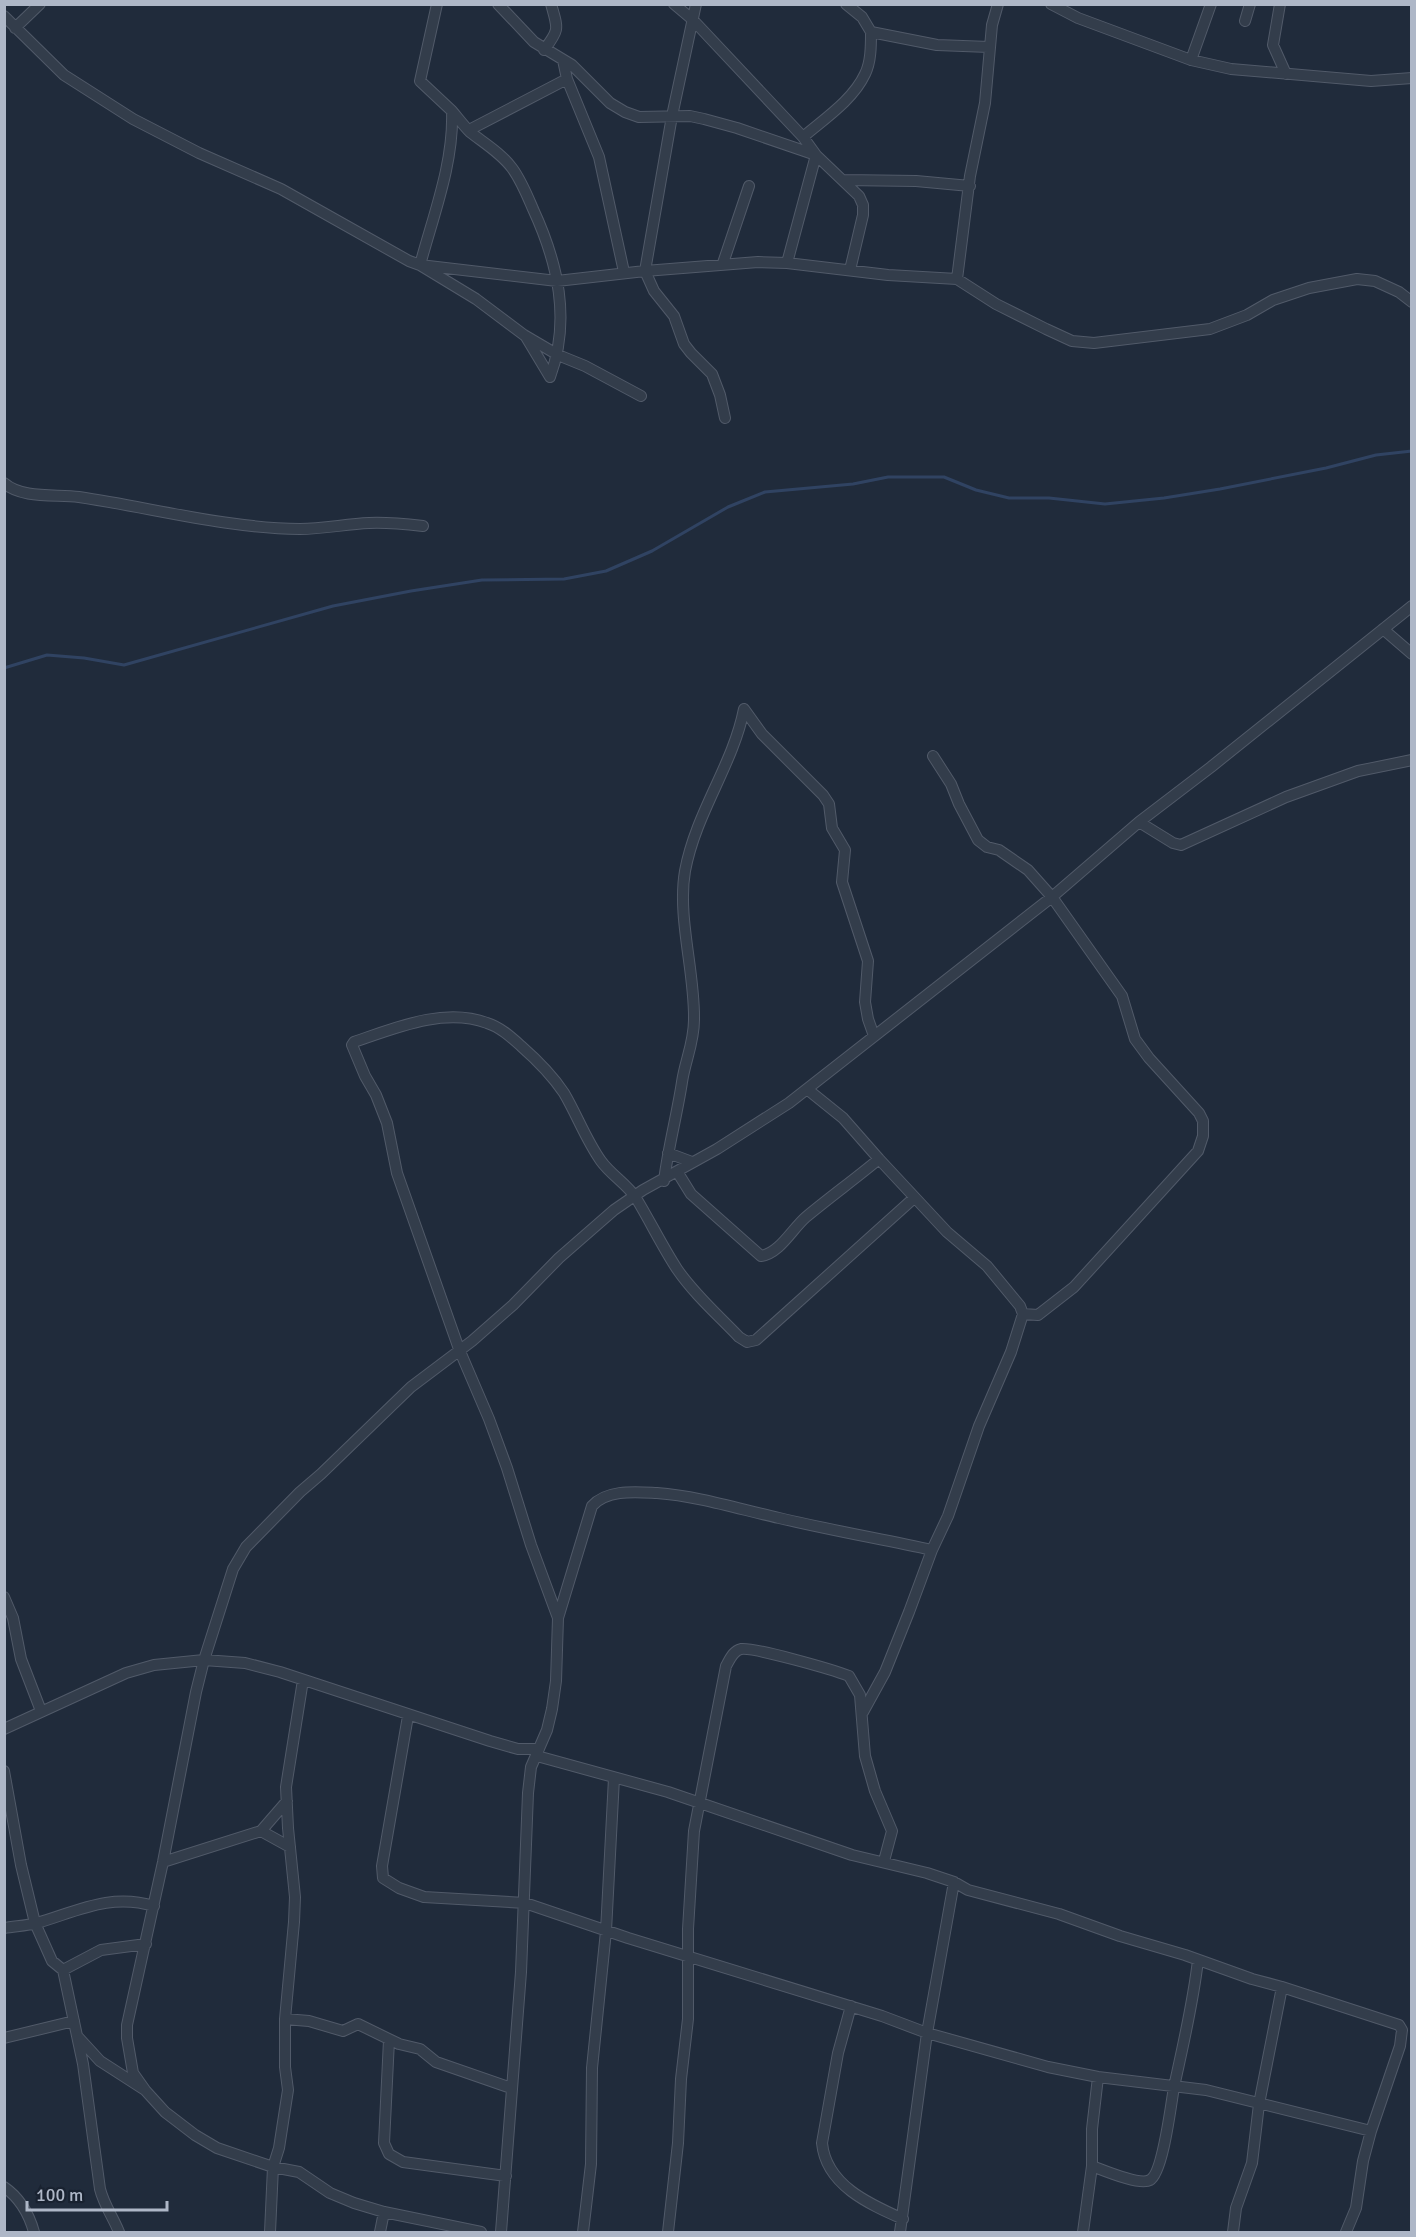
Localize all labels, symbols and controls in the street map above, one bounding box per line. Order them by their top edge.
scale bar [27,2174,166,2212]
text: 100 m [36,2184,83,2206]

